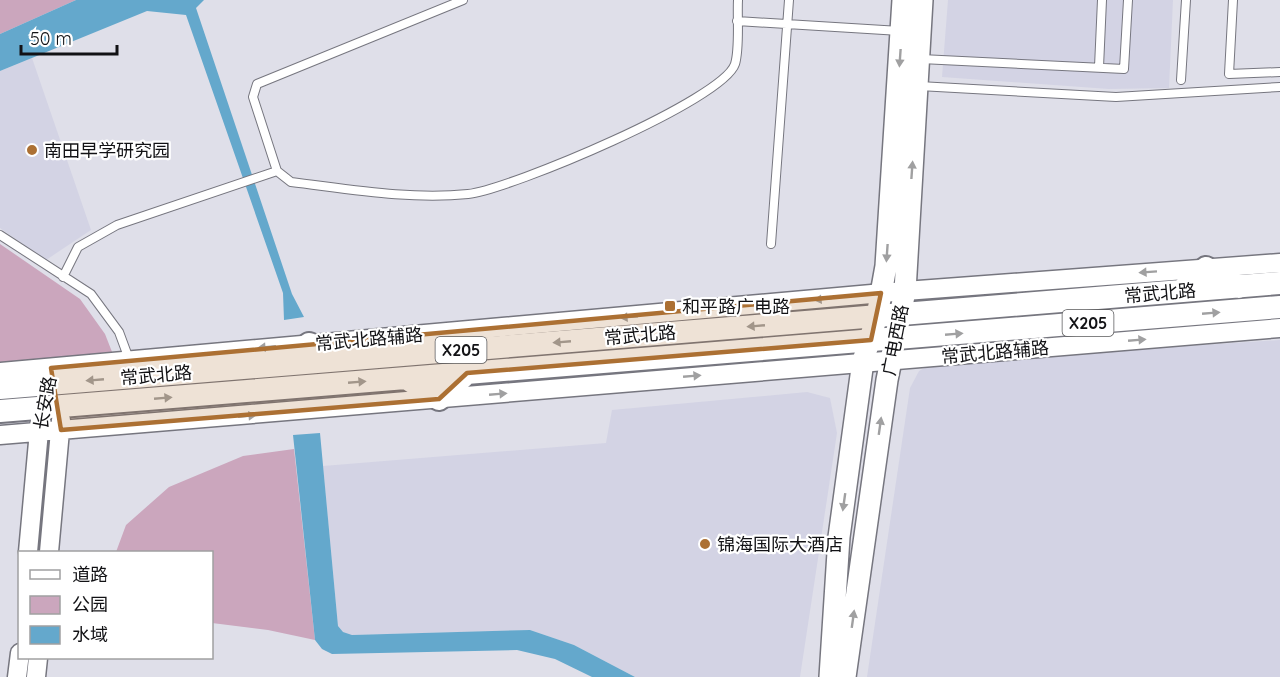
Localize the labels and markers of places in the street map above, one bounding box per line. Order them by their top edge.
place label: 南田早学研究园 [44,139,170,162]
marker: 南田早学研究园 [25,143,39,157]
place label: 和平路广电路 [682,295,790,318]
marker: 和平路广电路 [663,299,677,313]
place label: 锦海国际大酒店 [717,533,843,556]
marker: 锦海国际大酒店 [698,537,712,551]

